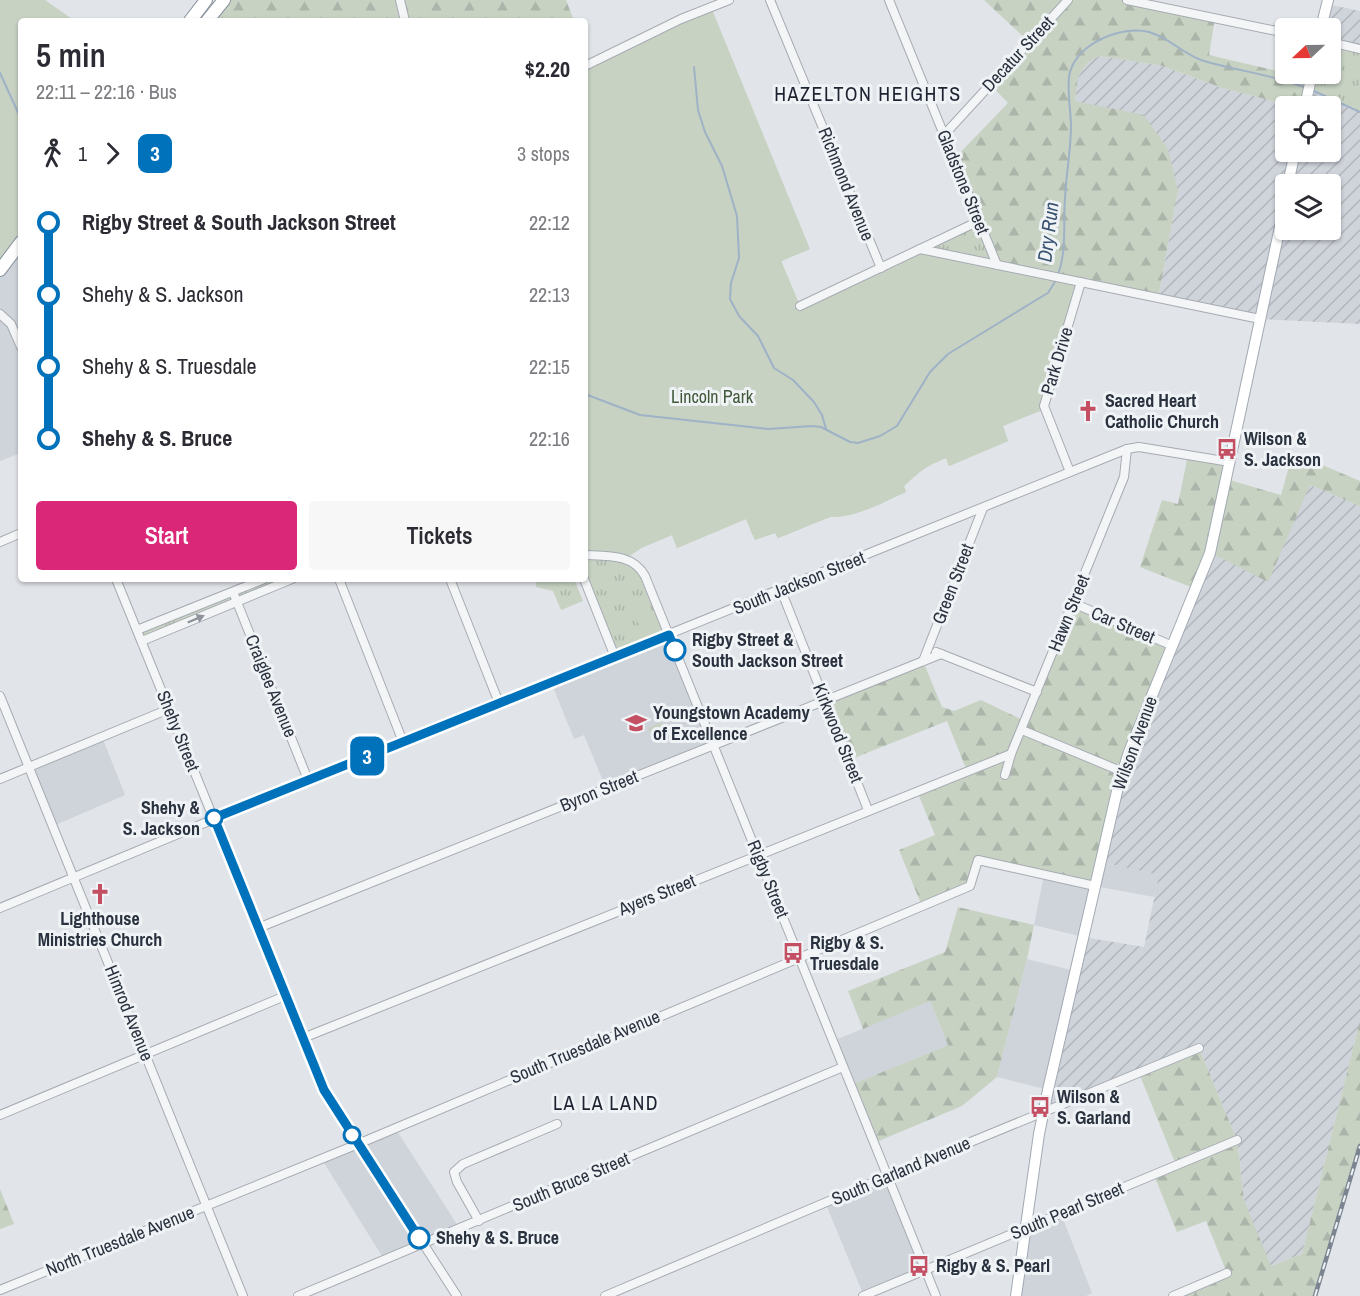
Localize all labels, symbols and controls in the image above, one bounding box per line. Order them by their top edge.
street label: Decatur Street [976,10,1059,97]
north arrow [1275,18,1341,84]
map controls [1275,18,1341,240]
text: 5 min [36,33,106,77]
text: $2.20 [525,54,570,84]
text: 22:11 – 22:16 · Bus [36,78,177,105]
district label: HAZELTON HEIGHTS [774,80,962,107]
button: locate [1275,96,1341,162]
street label: Richmond Avenue [812,123,881,244]
street label: Gladstone Street [931,126,996,238]
icon: walk [36,137,69,170]
icon: forward [96,137,129,170]
text: 3 [150,139,160,168]
text: 1 [78,140,87,167]
text: 3 stops [517,140,570,167]
button: layers [1275,174,1341,240]
water label: Dry Run [1030,200,1065,263]
text: Rigby Street & South Jackson Street [82,207,396,237]
text: 22:12 [529,209,570,236]
text: Shehy & S. Jackson [82,279,243,309]
text: 22:13 [529,281,570,308]
street label: Park Drive [1034,324,1079,398]
text: Shehy & S. Truesdale [82,351,257,381]
text: 22:15 [529,353,570,380]
park label: Lincoln Park [671,384,754,409]
place label: Sacred Heart Catholic Church [1105,388,1219,434]
church icon: Sacred Heart Catholic Church [1076,399,1100,423]
text: Shehy & S. Bruce [82,423,232,453]
text: 22:16 [529,425,570,452]
place label: Wilson & S. Jackson [1244,426,1321,472]
bus stop icon: Wilson & S. Jackson [1215,437,1239,461]
button: Start [36,501,297,570]
button: Tickets [309,501,570,570]
street label: Green Street [926,540,979,628]
street label: South Jackson Street [729,545,869,620]
street label: Hawn Street [1042,570,1095,655]
street label: Car Street [1087,600,1159,649]
one-way arrow [187,614,204,623]
place label: Rigby Street & South Jackson Street [692,627,843,673]
street label: Craiglee Avenue [239,631,303,741]
marker: Rigby Street & South Jackson Street [664,639,686,661]
street label: Kirkwood Street [807,679,870,786]
street label: Shehy Street [151,687,206,775]
street label: Wilson Avenue [1106,692,1163,793]
place label: Youngstown Academy of Excellence [653,700,810,746]
school or university icon: Youngstown Academy of Excellence [624,711,648,735]
line badge: 3 [348,736,386,776]
text: 3 [362,742,372,771]
street label: Byron Street [556,764,642,817]
place label: Shehy & S. Jackson [123,795,200,841]
marker: Shehy & S. Jackson [205,809,223,827]
street label: Rigby Street [742,836,795,922]
street label: Ayers Street [614,868,699,922]
church icon: Lighthouse Ministries Church [88,882,112,906]
place label: Lighthouse Ministries Church [38,906,162,952]
place label: Rigby & S. Truesdale [810,930,884,976]
bus stop icon: Rigby & S. Truesdale [781,941,805,965]
street label: Himrod Avenue [99,961,160,1065]
street label: South Truesdale Avenue [506,1004,664,1089]
place label: Wilson & S. Garland [1057,1084,1131,1130]
district label: LA LA LAND [553,1089,659,1116]
bus stop icon: Wilson & S. Garland [1028,1095,1052,1119]
unlabelled marker [343,1126,361,1144]
street label: South Garland Avenue [828,1130,974,1211]
street label: South Bruce Street [509,1146,633,1217]
street label: South Pearl Street [1006,1175,1127,1246]
street label: North Truesdale Avenue [42,1199,198,1282]
place label: Shehy & S. Bruce [436,1225,559,1250]
marker: Shehy & S. Bruce [408,1227,430,1249]
place label: Rigby & S. Pearl [936,1253,1050,1278]
bus stop icon: Rigby & S. Pearl [907,1254,931,1278]

